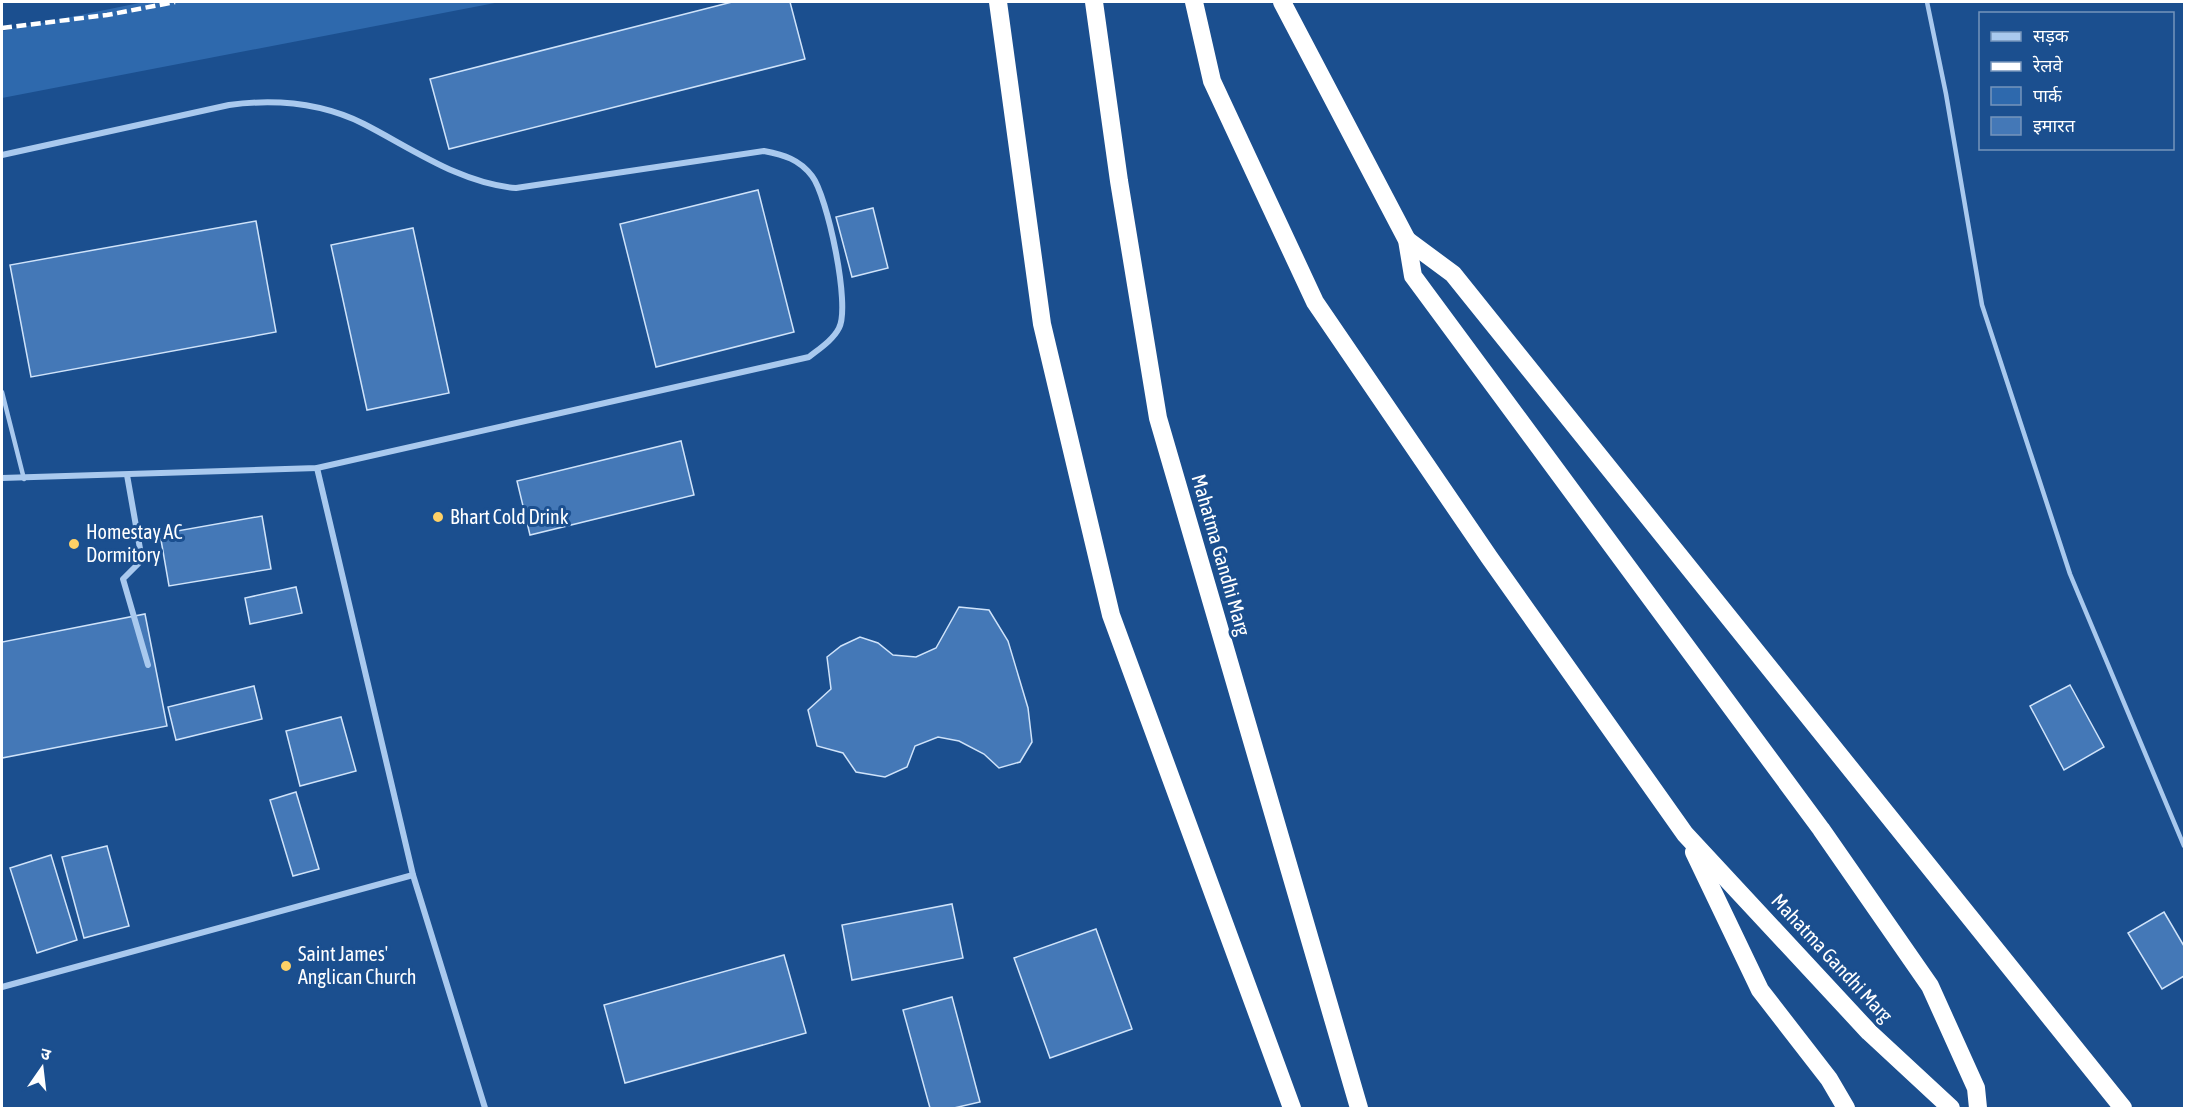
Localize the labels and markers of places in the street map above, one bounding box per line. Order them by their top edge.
place label: Bhart Cold Drink [450,505,569,528]
marker: Bhart Cold Drink [431,510,445,524]
place label: Homestay AC Dormitory [86,520,182,566]
marker: Homestay AC Dormitory [67,537,81,551]
place label: Saint James' Anglican Church [298,942,417,988]
marker: Saint James' Anglican Church [279,959,293,973]

